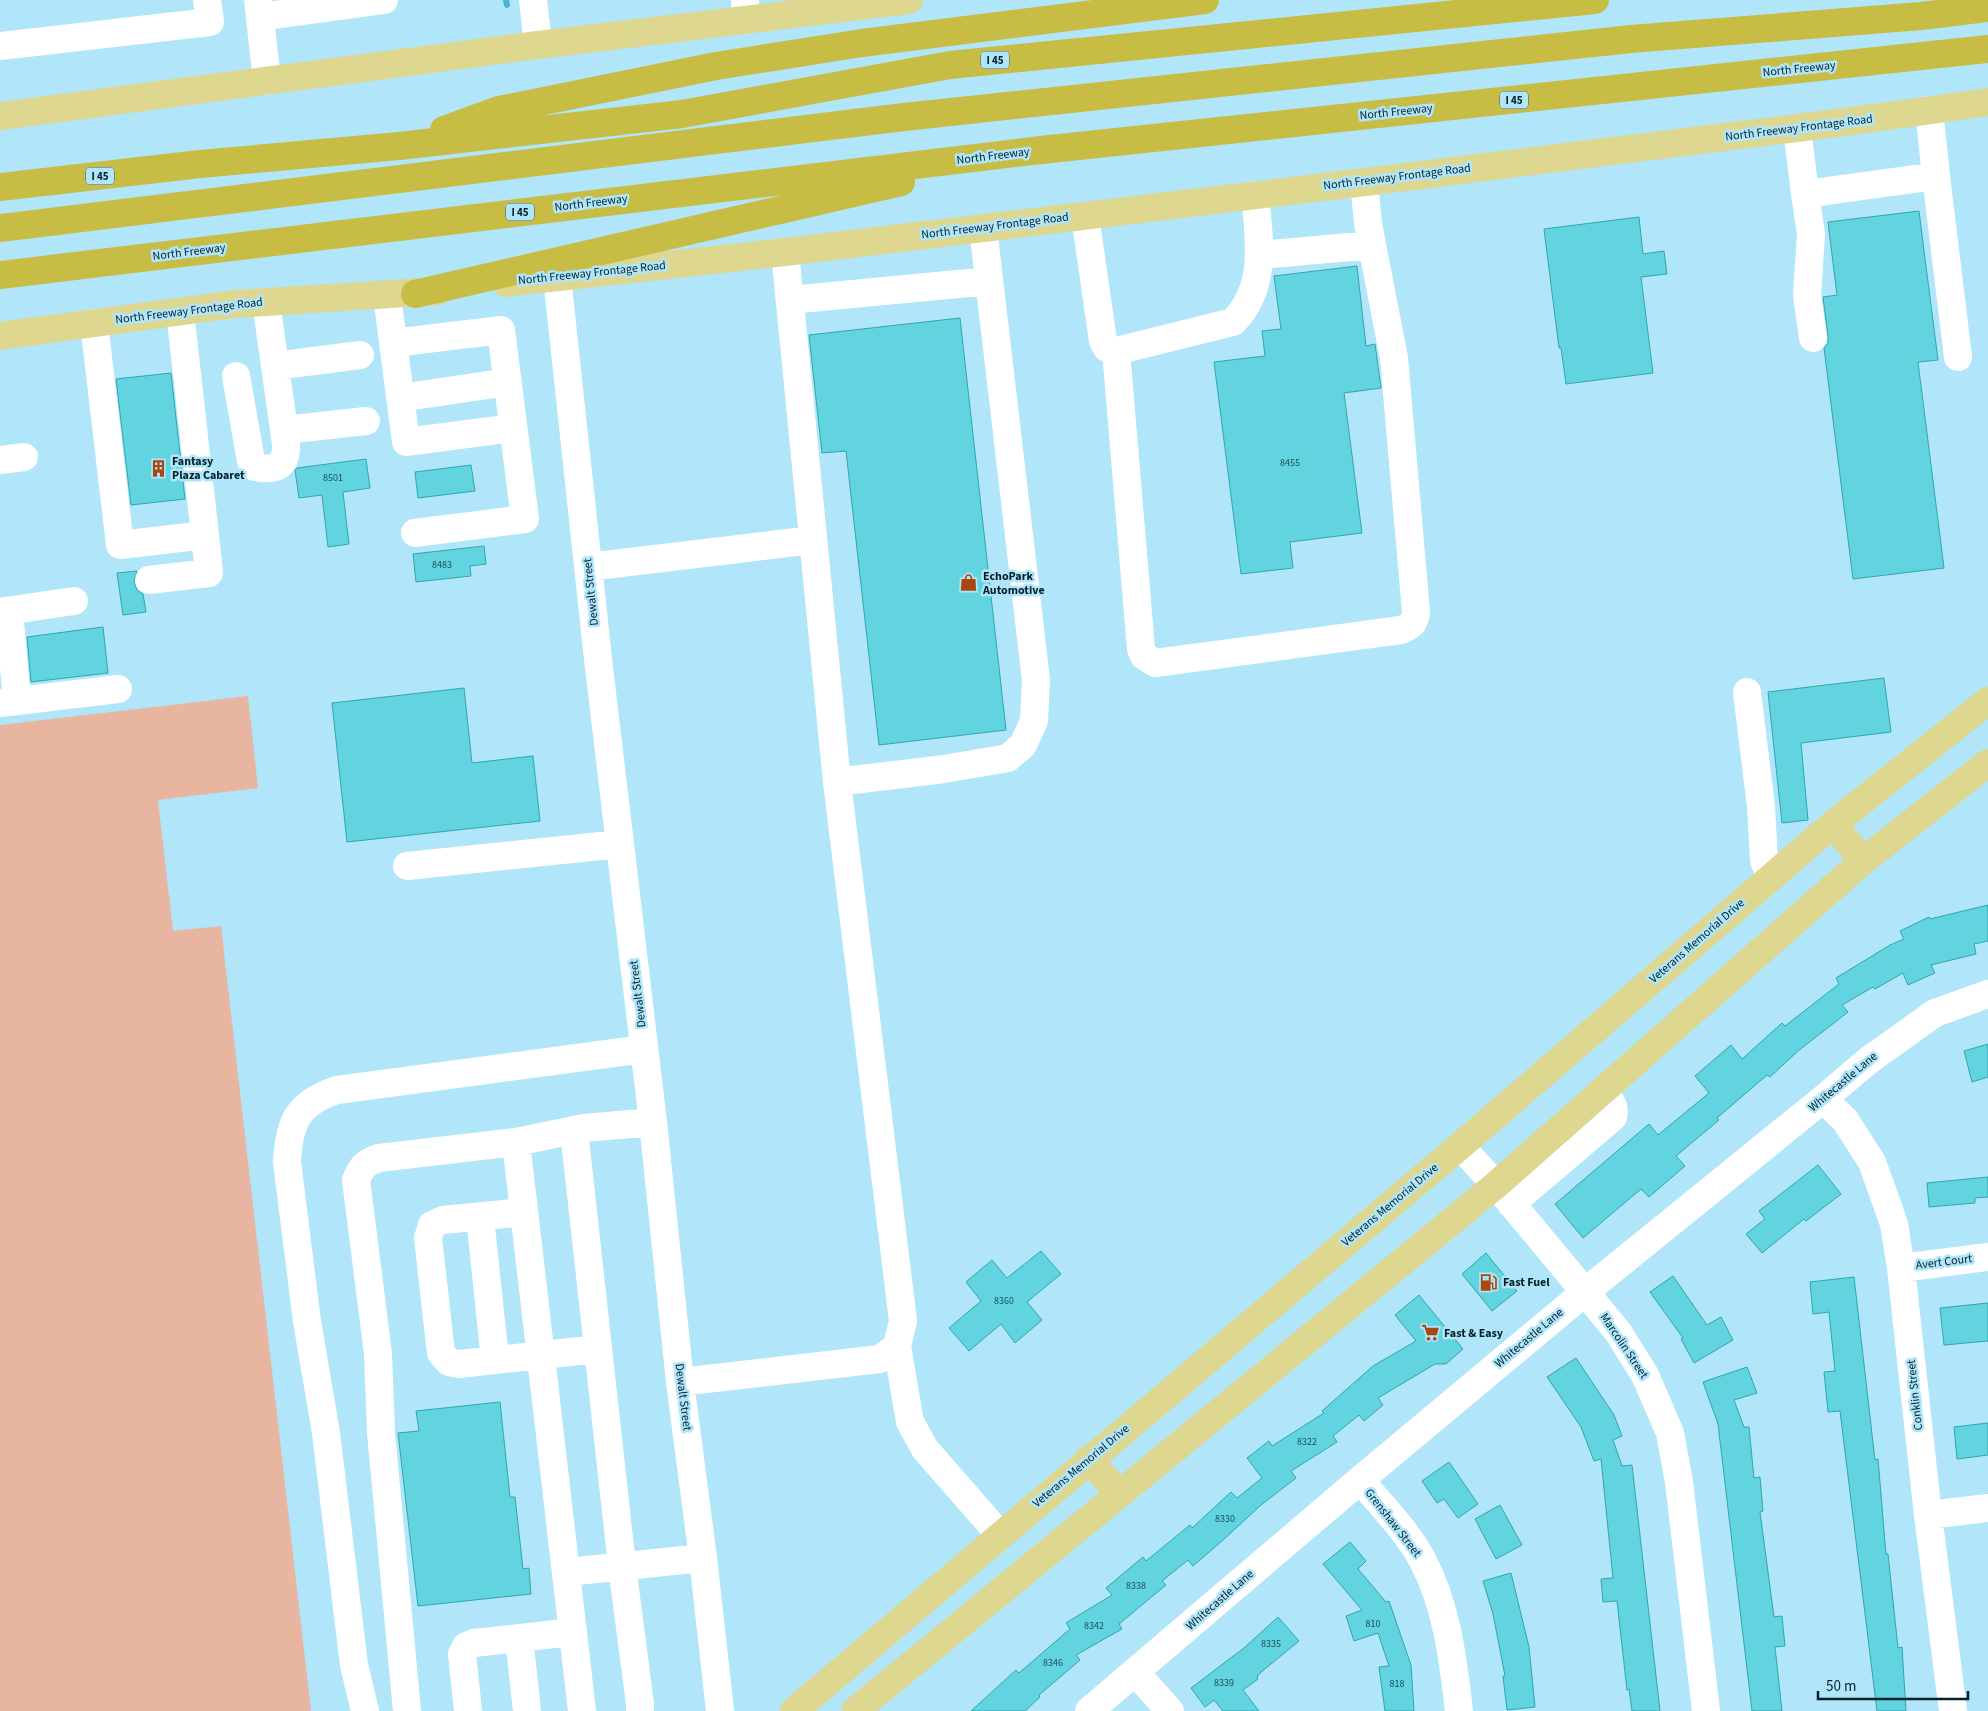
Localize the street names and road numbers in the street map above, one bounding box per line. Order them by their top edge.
road number: I 45 [981,52,1009,68]
street label: North Freeway [1762,57,1837,81]
road number: I 45 [1500,92,1528,108]
street label: North Freeway [1359,100,1434,124]
street label: North Freeway Frontage Road [1724,111,1874,145]
street label: North Freeway [956,143,1031,169]
street label: North Freeway Frontage Road [1322,160,1472,194]
road number: I 45 [86,168,114,185]
street label: North Freeway [554,190,629,216]
road number: I 45 [506,203,534,220]
street label: North Freeway Frontage Road [920,209,1070,243]
street label: North Freeway [152,239,227,265]
street label: North Freeway Frontage Road [517,257,667,289]
street label: North Freeway Frontage Road [114,294,264,328]
street label: Dewalt Street [579,558,603,626]
street label: Veterans Memorial Drive [1646,895,1748,987]
street label: Dewalt Street [625,959,651,1029]
street label: Whitecastle Lane [1805,1048,1881,1116]
street label: Veterans Memorial Drive [1338,1159,1442,1251]
street label: Avert Court [1915,1250,1973,1274]
street label: Whitecastle Lane [1491,1304,1567,1372]
street label: Marcolin Street [1596,1310,1652,1382]
street label: Conklin Street [1903,1359,1927,1431]
street label: Dewalt Street [670,1362,696,1432]
street label: Veterans Memorial Drive [1029,1420,1133,1512]
street label: Grenshaw Street [1361,1485,1425,1561]
street label: Whitecastle Lane [1182,1566,1258,1634]

